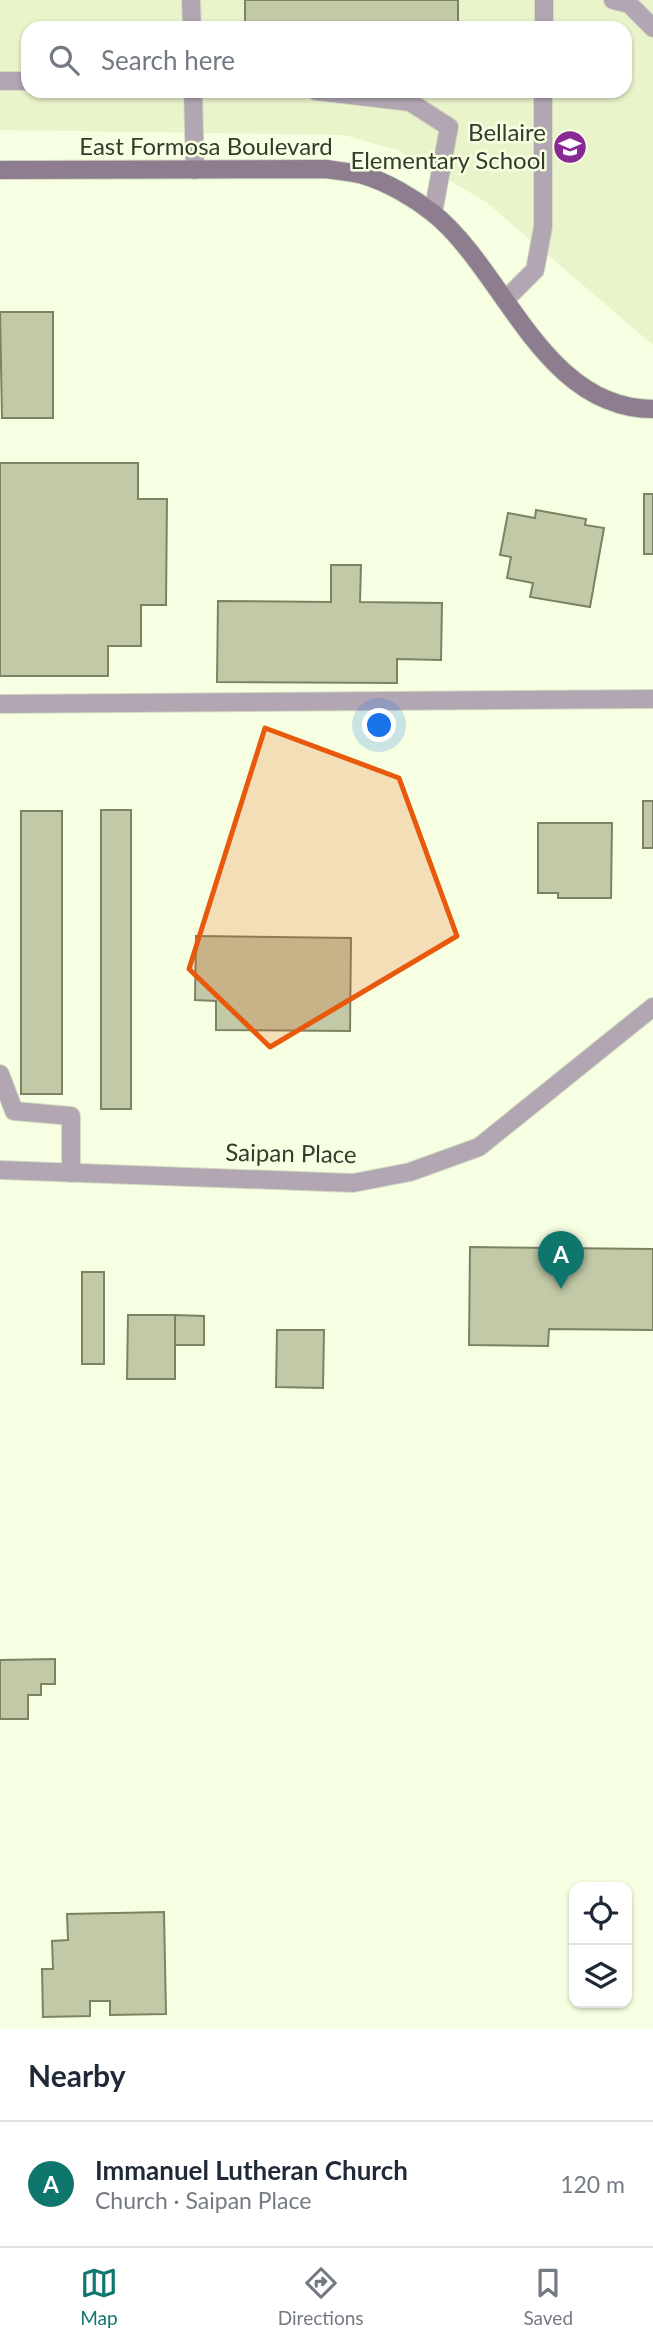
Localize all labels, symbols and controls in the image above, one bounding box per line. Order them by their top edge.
search box [21,21,632,98]
icon: search [45,41,83,79]
text: Search here [101,44,235,76]
place label: Bellaire Elementary School [350,117,546,174]
school or university icon: Bellaire Elementary School [551,128,589,166]
street label: East Formosa Boulevard [79,131,333,160]
your location [362,708,396,742]
street label: Saipan Place [225,1137,357,1168]
pin: A [538,1231,584,1289]
map controls [569,1882,632,2008]
button: locate [569,1882,632,1945]
button: layers [569,1945,632,2008]
text: Nearby [28,2057,126,2093]
text: Immanuel Lutheran Church [95,2154,408,2186]
text: A [43,2170,59,2198]
text: 120 m [560,2170,625,2198]
text: Church · Saipan Place [95,2186,311,2214]
tab: Map [80,2264,118,2329]
tab: Directions [278,2264,364,2329]
tab: Saved [523,2264,573,2329]

